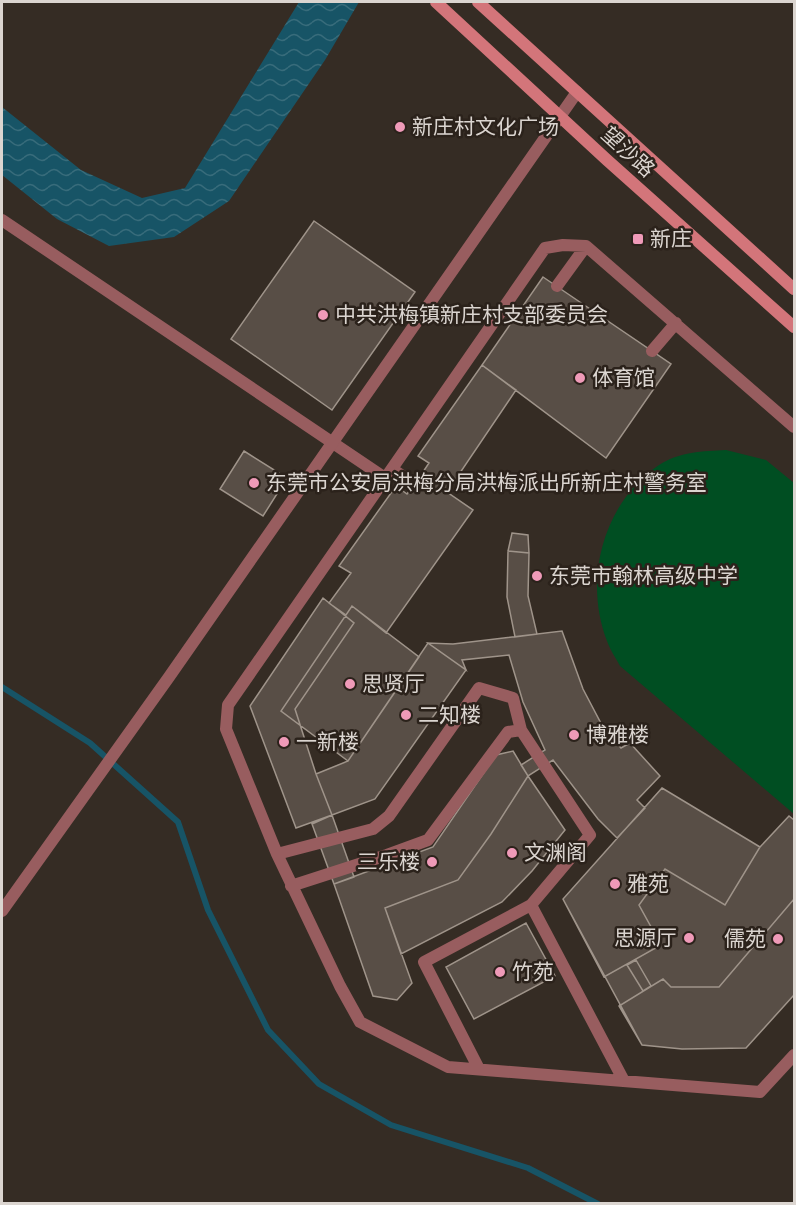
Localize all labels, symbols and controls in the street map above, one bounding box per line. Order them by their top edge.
place label: 新庄村文化广场 [412,112,559,140]
marker: 新庄村文化广场 [393,120,407,134]
street label: 望沙路 [596,120,661,183]
place label: 新庄 [650,224,692,252]
marker: 新庄 [631,232,645,246]
place label: 中共洪梅镇新庄村支部委员会 [335,300,608,328]
marker: 中共洪梅镇新庄村支部委员会 [316,308,330,322]
place label: 体育馆 [592,363,655,391]
marker: 体育馆 [573,371,587,385]
place label: 东莞市公安局洪梅分局洪梅派出所新庄村警务室 [266,468,707,496]
marker: 东莞市公安局洪梅分局洪梅派出所新庄村警务室 [247,476,261,490]
place label: 东莞市翰林高级中学 [549,561,738,589]
marker: 东莞市翰林高级中学 [530,569,544,583]
place label: 思贤厅 [362,669,425,697]
marker: 思贤厅 [343,677,357,691]
place label: 二知楼 [418,700,481,728]
marker: 二知楼 [399,708,413,722]
place label: 博雅楼 [586,720,649,748]
place label: 一新楼 [296,727,359,755]
marker: 博雅楼 [567,728,581,742]
marker: 一新楼 [277,735,291,749]
place label: 文渊阁 [524,838,587,866]
marker: 文渊阁 [505,846,519,860]
place label: 三乐楼 [357,847,420,875]
marker: 三乐楼 [425,855,439,869]
place label: 雅苑 [627,869,669,897]
marker: 雅苑 [608,877,622,891]
place label: 思源厅 [614,923,677,951]
place label: 儒苑 [724,924,766,952]
marker: 思源厅 [682,931,696,945]
marker: 儒苑 [771,932,785,946]
place label: 竹苑 [512,957,554,985]
marker: 竹苑 [493,965,507,979]

